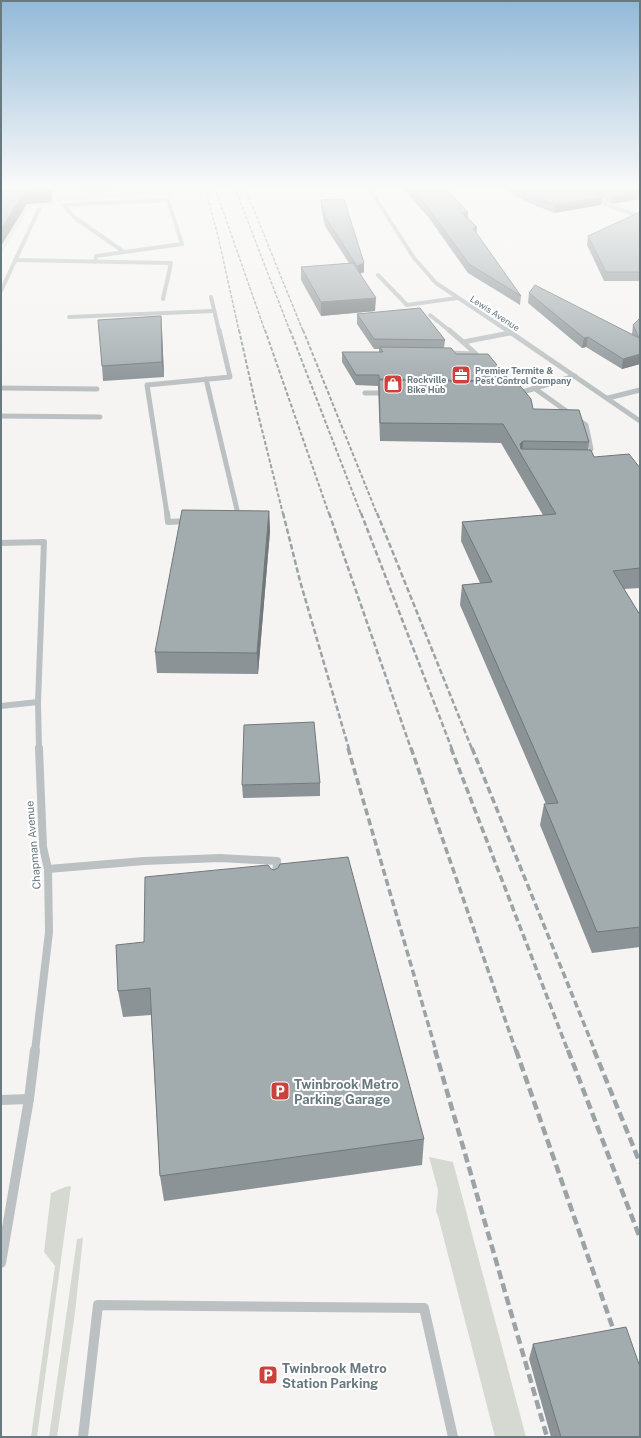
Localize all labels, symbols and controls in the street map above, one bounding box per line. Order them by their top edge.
street label: Lewis Avenue [468,293,522,333]
office icon: Premier Termite & Pest Control Company [450,364,472,386]
place label: Premier Termite & Pest Control Company [475,365,571,386]
shop icon: Rockville Bike Hub [382,373,404,395]
place label: Rockville Bike Hub [407,374,446,395]
street label: Chapman Avenue [23,800,43,890]
place label: Twinbrook Metro Parking Garage [294,1077,399,1107]
parking icon: Twinbrook Metro Parking Garage [269,1080,291,1102]
place label: Twinbrook Metro Station Parking [282,1361,387,1391]
parking icon: Twinbrook Metro Station Parking [257,1364,279,1386]

